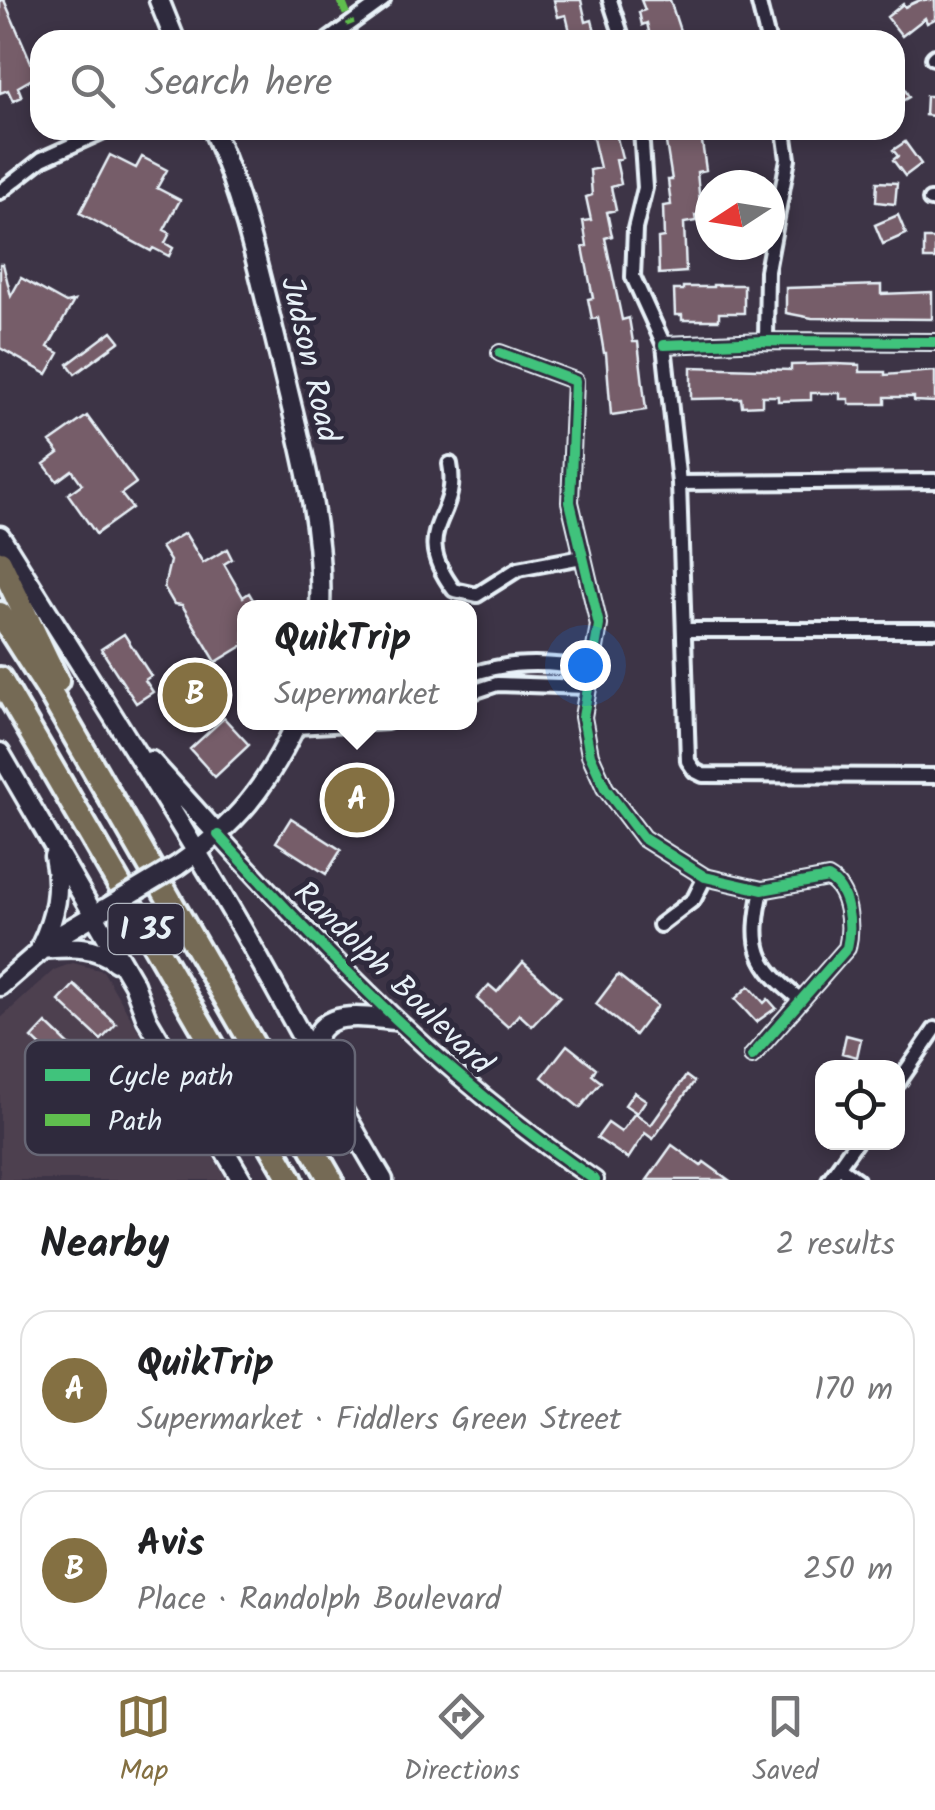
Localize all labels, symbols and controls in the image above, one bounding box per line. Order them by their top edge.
search box [30,30,905,140]
text: Search here [145,55,332,115]
icon: search [65,58,120,113]
north arrow [695,170,785,260]
street label: Judson Road [265,272,353,448]
popup [237,600,477,730]
text: QuikTrip [274,610,411,670]
your location [560,640,611,691]
pin: B [162,658,228,732]
text: Supermarket [274,670,440,721]
pin: A [324,762,390,838]
street label: Randolph Boulevard [280,869,505,1089]
road number: I 35 [108,904,184,954]
legend [25,1040,355,1155]
text: Cycle path [108,1055,233,1100]
map controls [815,1060,905,1150]
button: locate [815,1060,905,1150]
text: Path [108,1100,162,1145]
text: Nearby [40,1212,169,1279]
text: 2 results [776,1220,895,1271]
text: QuikTrip [137,1335,274,1395]
text: A [64,1365,85,1416]
text: 170 m [814,1365,893,1416]
text: Supermarket · Fiddlers Green Street [137,1395,621,1446]
text: Avis [137,1515,205,1575]
text: B [65,1545,84,1596]
text: 250 m [803,1545,893,1596]
text: Place · Randolph Boulevard [137,1575,501,1626]
tab: Map [116,1689,171,1794]
tab: Directions [404,1689,520,1794]
tab: Saved [752,1689,819,1794]

